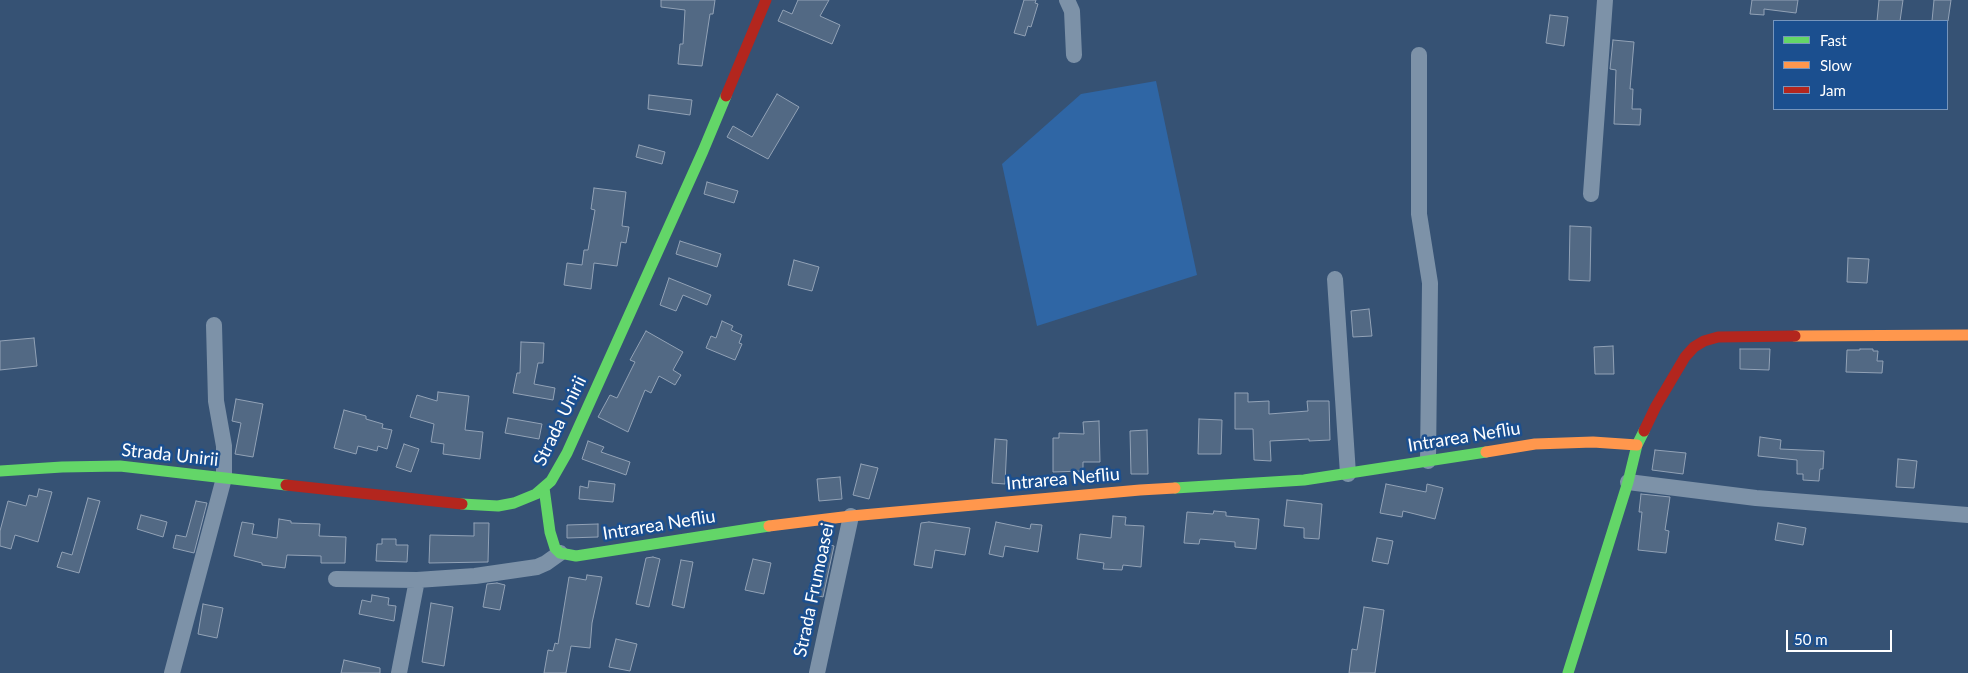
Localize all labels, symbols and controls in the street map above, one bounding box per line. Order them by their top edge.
legend [1773,20,1948,110]
text: Fast [1820,31,1847,49]
text: Slow [1820,56,1852,74]
text: Jam [1820,81,1846,99]
street label: Strada Unirii [529,373,591,469]
street label: Intrarea Nefliu [1406,417,1522,457]
street label: Strada Unirii [120,439,220,471]
street label: Intrarea Nefliu [1005,463,1121,495]
street label: Intrarea Nefliu [601,505,717,545]
street label: Strada Frumoasei [789,521,839,659]
scale bar [1788,620,1894,652]
text: 50 m [1794,630,1828,648]

